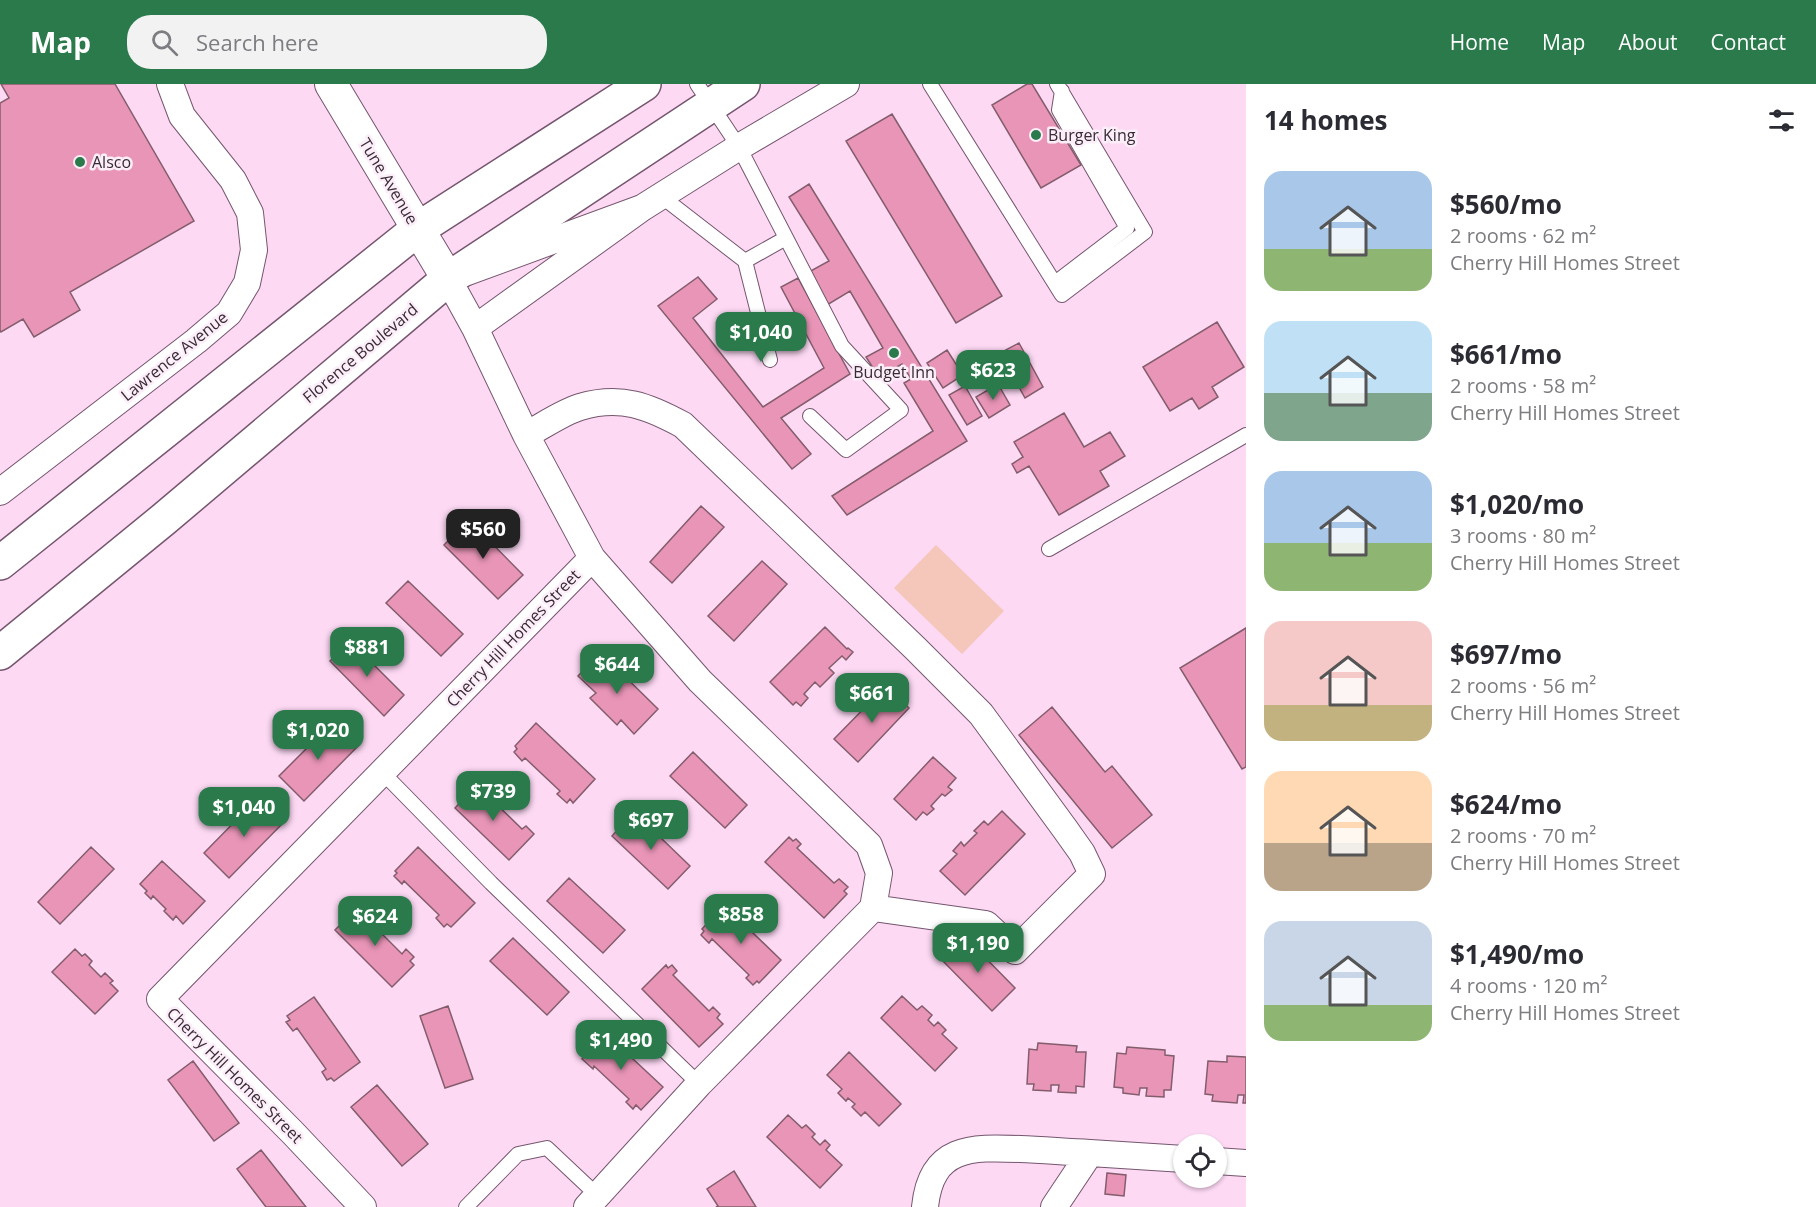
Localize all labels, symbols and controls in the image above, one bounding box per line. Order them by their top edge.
search box [127,15,547,69]
text: Map [30,23,91,61]
icon: search [148,26,181,59]
text: Search here [196,27,319,57]
text: Home [1450,28,1509,56]
text: Map [1542,28,1585,56]
text: About [1618,28,1678,56]
text: Contact [1711,28,1786,56]
text: 14 homes [1264,102,1388,138]
icon: filters [1765,104,1798,137]
place label: Burger King [1048,124,1136,146]
marker: Burger King [1029,128,1043,142]
street label: Tune Avenue [355,134,423,228]
place label: Alsco [92,151,131,173]
marker: Alsco [73,155,87,169]
text: $560/mo [1450,186,1562,222]
icon: home [1312,195,1384,267]
text: 2 rooms · 62 m² [1450,222,1596,249]
text: Cherry Hill Homes Street [1450,249,1680,276]
street label: Florence Boulevard [298,298,422,408]
street label: Lawrence Avenue [116,306,232,406]
pin: $1,040 [712,312,810,363]
text: $1,040 [730,318,792,345]
text: $661/mo [1450,336,1562,372]
icon: home [1312,345,1384,417]
marker: Budget Inn [887,346,901,360]
pin: $623 [957,350,1029,401]
text: $623 [970,356,1016,383]
place label: Budget Inn [853,361,935,383]
text: 2 rooms · 58 m² [1450,372,1596,399]
text: Cherry Hill Homes Street [1450,399,1680,426]
text: $1,020/mo [1450,486,1584,522]
icon: home [1312,495,1384,567]
pin: $560 [447,509,519,560]
text: $560 [460,515,506,542]
text: 3 rooms · 80 m² [1450,522,1596,549]
text: Cherry Hill Homes Street [1450,549,1680,576]
street label: Cherry Hill Homes Street [441,564,585,712]
pin: $881 [331,627,403,678]
text: $881 [344,633,390,660]
text: $697/mo [1450,636,1562,672]
pin: $644 [581,644,653,695]
icon: home [1312,645,1384,717]
text: $644 [594,650,640,677]
text: 2 rooms · 56 m² [1450,672,1596,699]
pin: $661 [836,673,908,724]
text: $661 [849,679,895,706]
text: Cherry Hill Homes Street [1450,699,1680,726]
pin: $1,020 [269,710,367,761]
text: $1,020 [287,716,349,743]
pin: $739 [457,771,529,822]
text: $739 [470,777,516,804]
text: $624/mo [1450,786,1562,822]
pin: $1,040 [195,787,293,838]
text: $1,040 [213,793,275,820]
icon: home [1312,795,1384,867]
pin: $697 [615,800,687,851]
text: $697 [628,806,674,833]
text: 2 rooms · 70 m² [1450,822,1596,849]
text: Cherry Hill Homes Street [1450,849,1680,876]
pin: $858 [705,894,777,945]
pin: $624 [339,896,411,947]
text: $858 [718,900,764,927]
text: $624 [352,902,398,929]
pin: $1,190 [929,923,1027,974]
text: $1,190 [947,929,1009,956]
text: $1,490/mo [1450,936,1584,972]
icon: home [1312,945,1384,1017]
text: 4 rooms · 120 m² [1450,972,1608,999]
text: Cherry Hill Homes Street [1450,999,1680,1026]
street label: Cherry Hill Homes Street [162,1002,308,1148]
pin: $1,490 [572,1020,670,1071]
text: $1,490 [590,1026,652,1053]
map controls [1173,1134,1227,1188]
button: locate [1173,1134,1227,1188]

